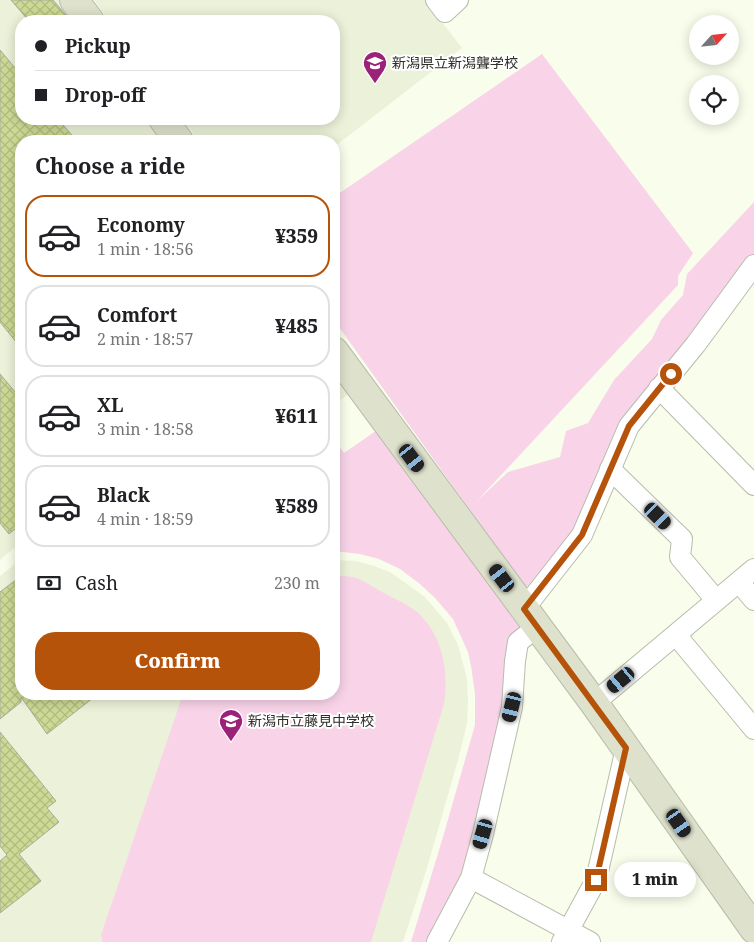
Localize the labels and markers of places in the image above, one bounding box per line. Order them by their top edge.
school or university icon: 新潟県立新潟聾学校 [362,50,388,84]
place label: 新潟県立新潟聾学校 [392,53,518,72]
school or university icon: 新潟市立藤見中学校 [218,708,244,742]
place label: 新潟市立藤見中学校 [248,711,374,730]

